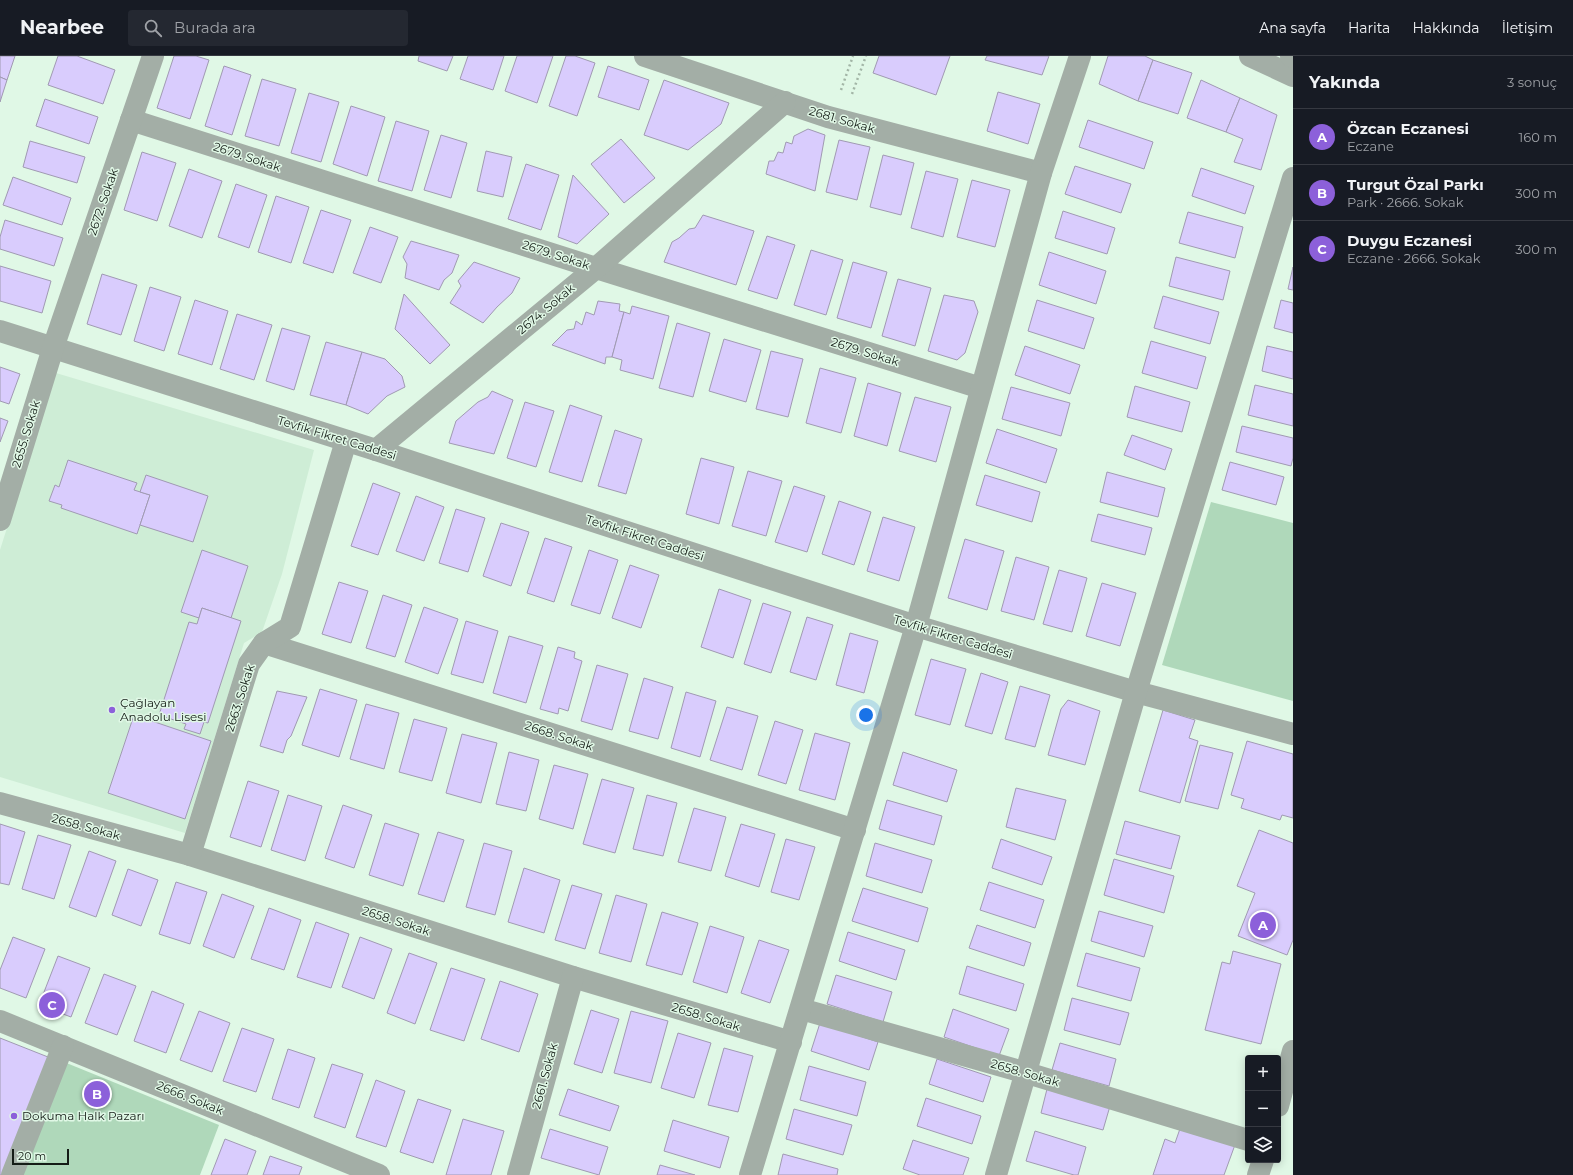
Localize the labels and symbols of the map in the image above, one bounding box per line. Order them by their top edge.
street label: 2681. Sokak [807,103,878,136]
street label: 2679. Sokak [211,139,284,175]
street label: 2672. Sokak [84,166,121,237]
street label: 2679. Sokak [520,237,593,273]
street label: 2674. Sokak [514,280,578,337]
street label: 2679. Sokak [829,334,902,369]
street label: 2655. Sokak [8,398,43,469]
street label: Tevfik Fikret Caddesi [276,412,398,463]
street label: Tevfik Fikret Caddesi [584,511,706,564]
street label: Tevfik Fikret Caddesi [892,611,1014,662]
street label: 2663. Sokak [222,661,258,733]
place label: Çağlayan Anadolu Lisesi [120,695,206,724]
marker: Çağlayan Anadolu Lisesi [107,705,117,715]
your location [856,705,876,725]
street label: 2668. Sokak [523,717,596,754]
street label: 2658. Sokak [50,810,123,843]
street label: 2658. Sokak [360,902,433,939]
pin: A [1250,910,1276,940]
pin: C [39,990,65,1020]
street label: 2658. Sokak [670,999,743,1034]
street label: 2661. Sokak [529,1040,561,1110]
street label: 2658. Sokak [989,1056,1062,1090]
street label: 2666. Sokak [155,1077,227,1118]
pin: B [84,1079,110,1109]
place label: Dokuma Halk Pazarı [22,1108,145,1123]
marker: Dokuma Halk Pazarı [9,1111,19,1121]
scale bar [12,1147,69,1166]

